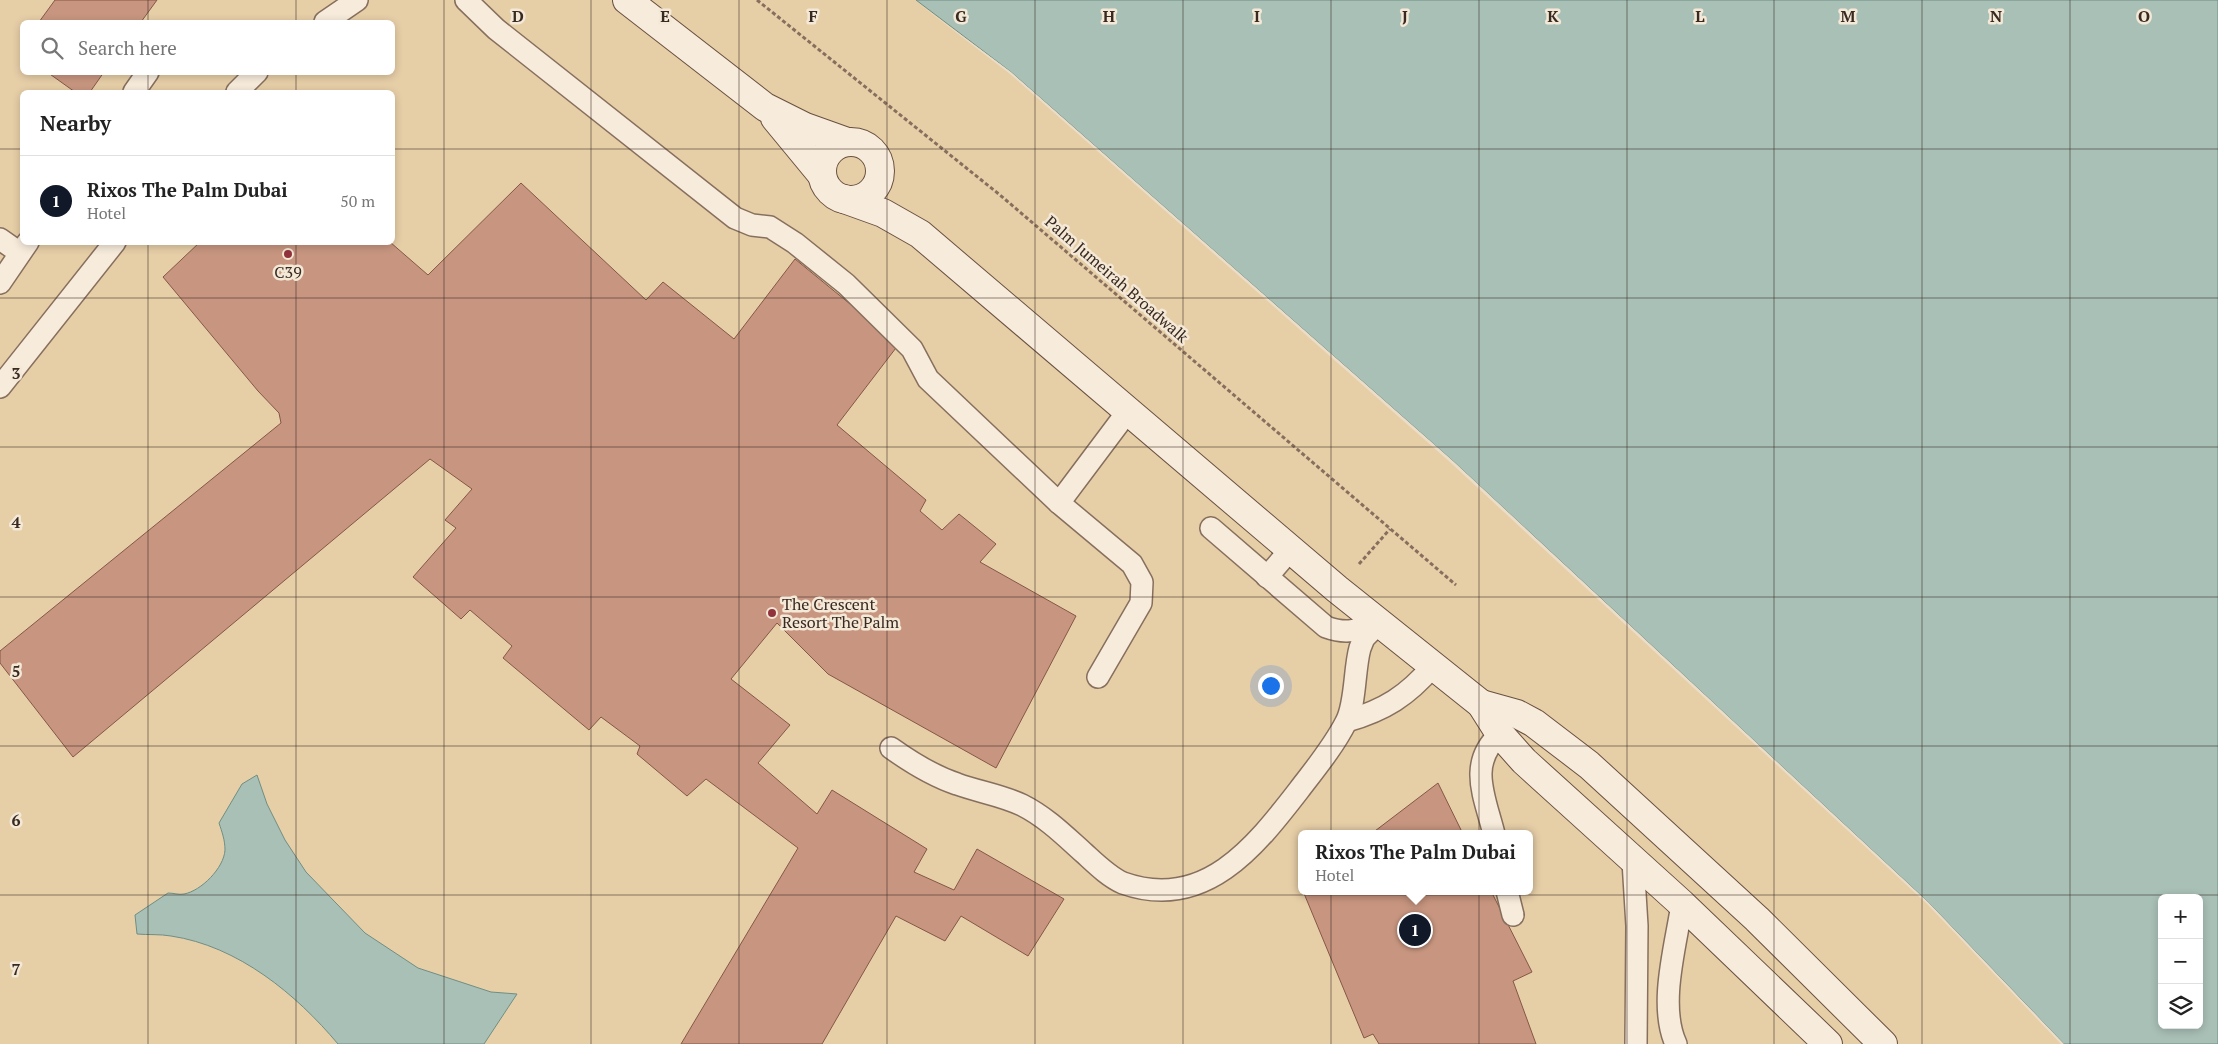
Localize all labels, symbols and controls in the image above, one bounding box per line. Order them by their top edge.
text: D [512,5,524,27]
text: E [660,5,670,27]
text: F [808,5,818,27]
text: G [955,5,967,27]
text: H [1103,5,1115,27]
text: I [1254,5,1260,27]
text: J [1402,5,1408,27]
text: K [1547,5,1559,27]
text: L [1695,5,1705,27]
text: M [1841,5,1856,27]
text: N [1990,5,2002,27]
text: O [2138,5,2150,27]
search box [20,20,395,75]
icon: search [38,34,66,62]
text: Search here [78,35,177,60]
text: Nearby [40,109,111,137]
text: Rixos The Palm Dubai [87,177,288,202]
text: 1 [51,190,61,212]
text: 50 m [340,190,375,212]
text: Hotel [87,202,126,224]
street label: Palm Jumeirah Broadwalk [1041,210,1194,348]
marker: C39 [282,248,294,260]
place label: C39 [274,261,302,283]
text: 3 [11,362,21,384]
text: 4 [11,511,21,533]
place label: The Crescent Resort The Palm [782,593,899,633]
marker: The Crescent Resort The Palm [766,607,778,619]
text: 5 [11,660,21,682]
your location [1258,673,1284,699]
text: 6 [11,809,21,831]
popup [1298,830,1533,895]
text: Rixos The Palm Dubai [1315,839,1516,864]
text: Hotel [1315,864,1354,886]
map controls [2158,894,2203,1029]
button: + [2158,894,2203,939]
pin: 1 [1399,911,1431,949]
button: − [2158,939,2203,984]
text: 7 [11,958,21,980]
button: layers [2158,984,2203,1029]

